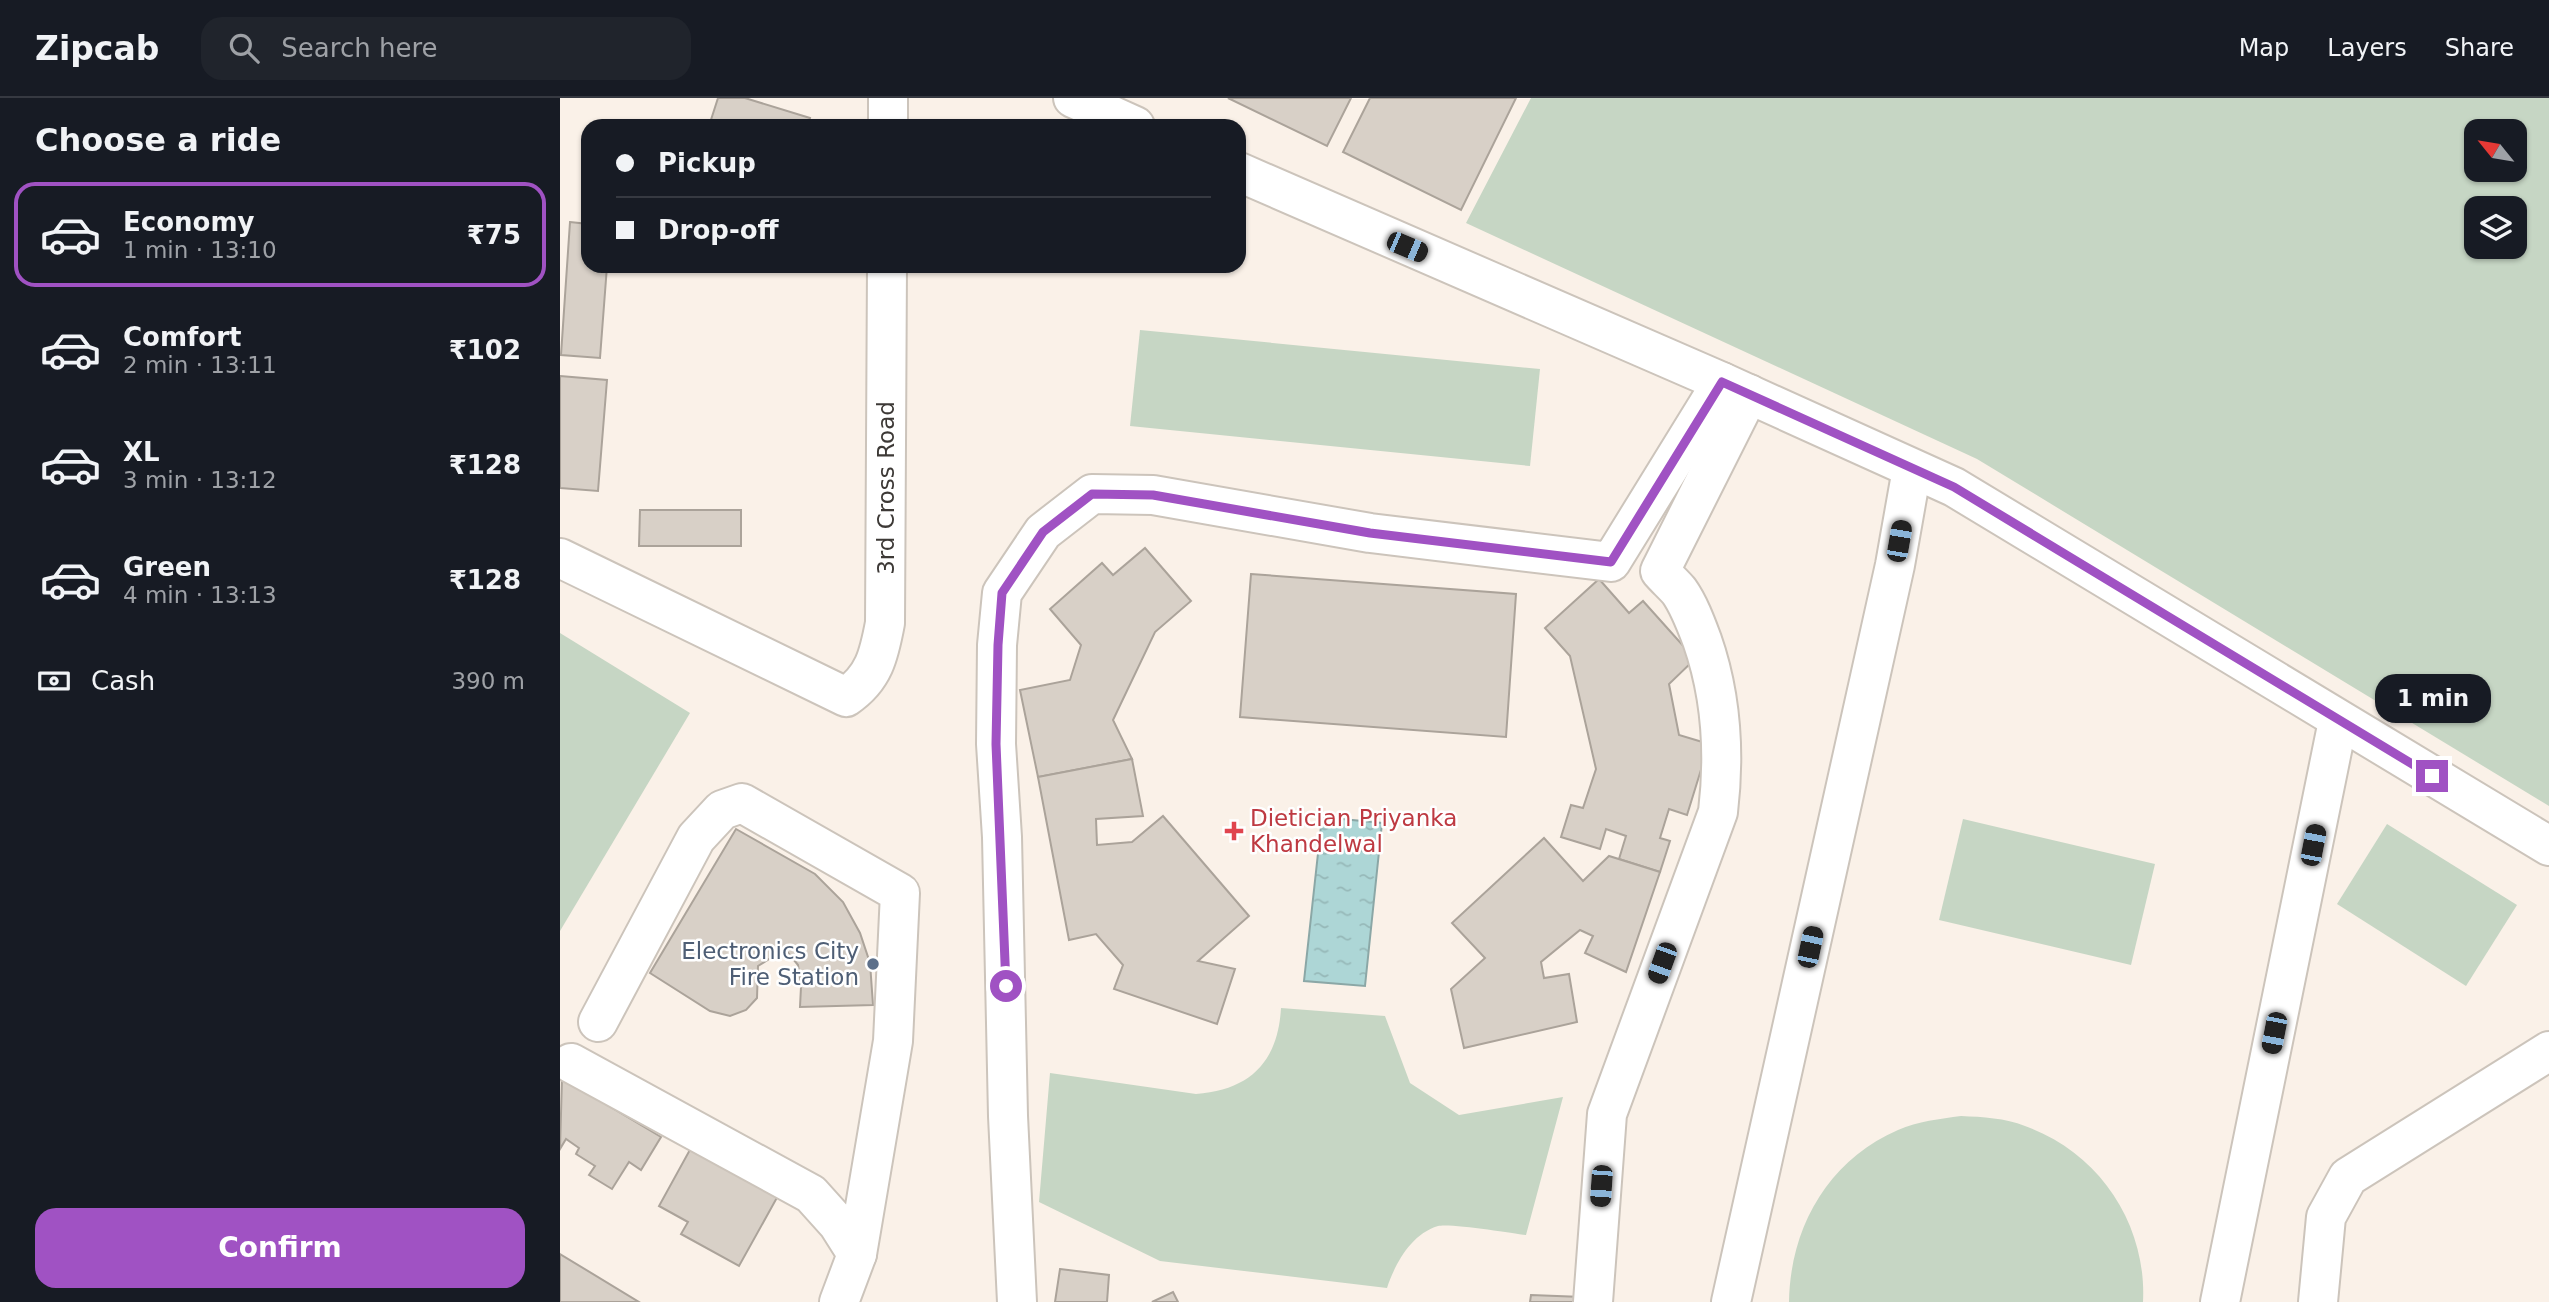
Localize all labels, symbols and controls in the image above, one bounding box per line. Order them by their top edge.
search box [201,17,691,80]
text: Zipcab [35,29,159,68]
icon: search [225,29,263,67]
text: Search here [281,33,438,63]
text: Map [2239,34,2289,62]
text: Layers [2327,34,2407,62]
text: Share [2445,34,2514,62]
north arrow [2464,119,2527,182]
map controls [2464,119,2527,259]
text: Choose a ride [35,121,281,159]
text: Pickup [658,148,756,178]
button: layers [2464,196,2527,259]
icon: car [39,203,102,266]
text: Economy [123,207,254,237]
text: Drop-off [658,215,779,245]
text: ₹75 [467,220,521,250]
car [1384,229,1431,265]
text: 1 min · 13:10 [123,237,277,263]
icon: car [39,318,102,381]
text: Comfort [123,322,241,352]
text: ₹102 [449,335,521,365]
text: 2 min · 13:11 [123,352,277,378]
street label: 3rd Cross Road [873,401,899,575]
icon: car [39,433,102,496]
text: XL [123,437,160,467]
text: ₹128 [449,450,521,480]
text: 3 min · 13:12 [123,467,277,493]
car [1886,518,1913,564]
icon: car [39,548,102,611]
text: Green [123,552,211,582]
text: ₹128 [449,565,521,595]
text: 4 min · 13:13 [123,582,277,608]
icon: cash [35,662,73,700]
text: Cash [91,666,155,696]
text: 390 m [451,668,525,694]
callout: 1 min [2374,674,2490,724]
text: 1 min [2397,685,2469,711]
route end [2416,760,2448,792]
place label: Dietician Priyanka Khandelwal [1250,805,1457,857]
marker: Dietician Priyanka Khandelwal [1224,821,1244,841]
car [2299,822,2328,868]
car [1796,924,1825,970]
place label: Electronics City Fire Station [681,938,859,990]
car [1645,940,1680,986]
marker: Electronics City Fire Station [865,956,881,972]
route start [990,970,1022,1002]
car [2260,1010,2289,1056]
car [1590,1164,1613,1208]
button: Confirm [35,1208,525,1288]

